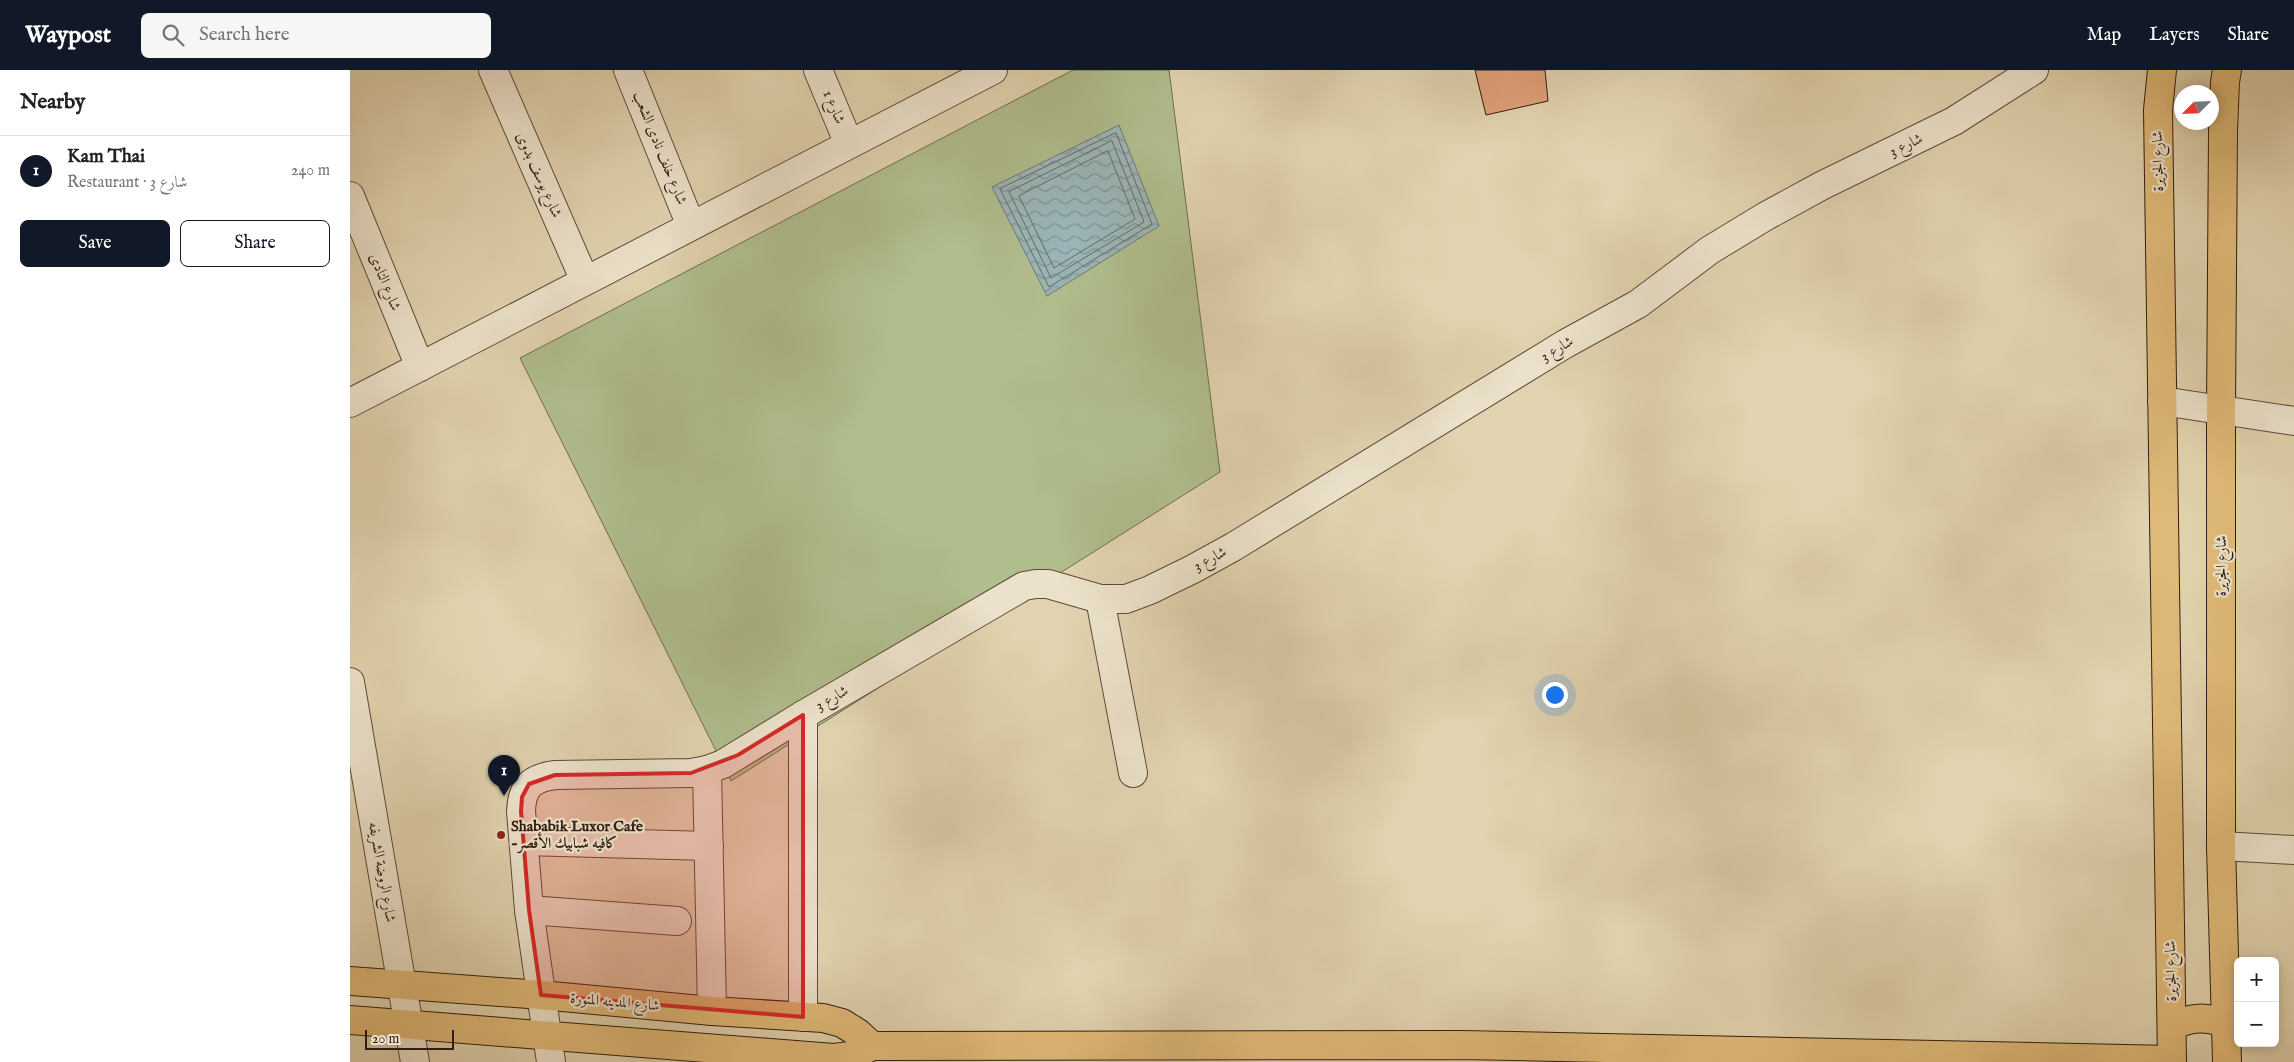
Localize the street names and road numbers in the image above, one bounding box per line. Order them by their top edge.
street label: شارع 1 [816,87,850,128]
street label: شارع خلف نادى الشعب [626,89,691,209]
street label: شارع يوسف بدوى [509,129,566,222]
street label: شارع 3 [1886,129,1927,164]
street label: شارع الجزيرة [2148,130,2171,192]
street label: شارع النادى [362,250,405,315]
street label: شارع 3 [1537,332,1578,369]
street label: شارع الجزيرة [2212,535,2234,597]
street label: شارع 3 [1190,542,1231,578]
street label: شارع 3 [812,681,853,718]
street label: شارع الروضة الشريفه [361,820,400,924]
street label: شارع الجزيرة [2161,940,2184,1002]
street label: شارع المدينه المنورة [569,989,661,1018]

